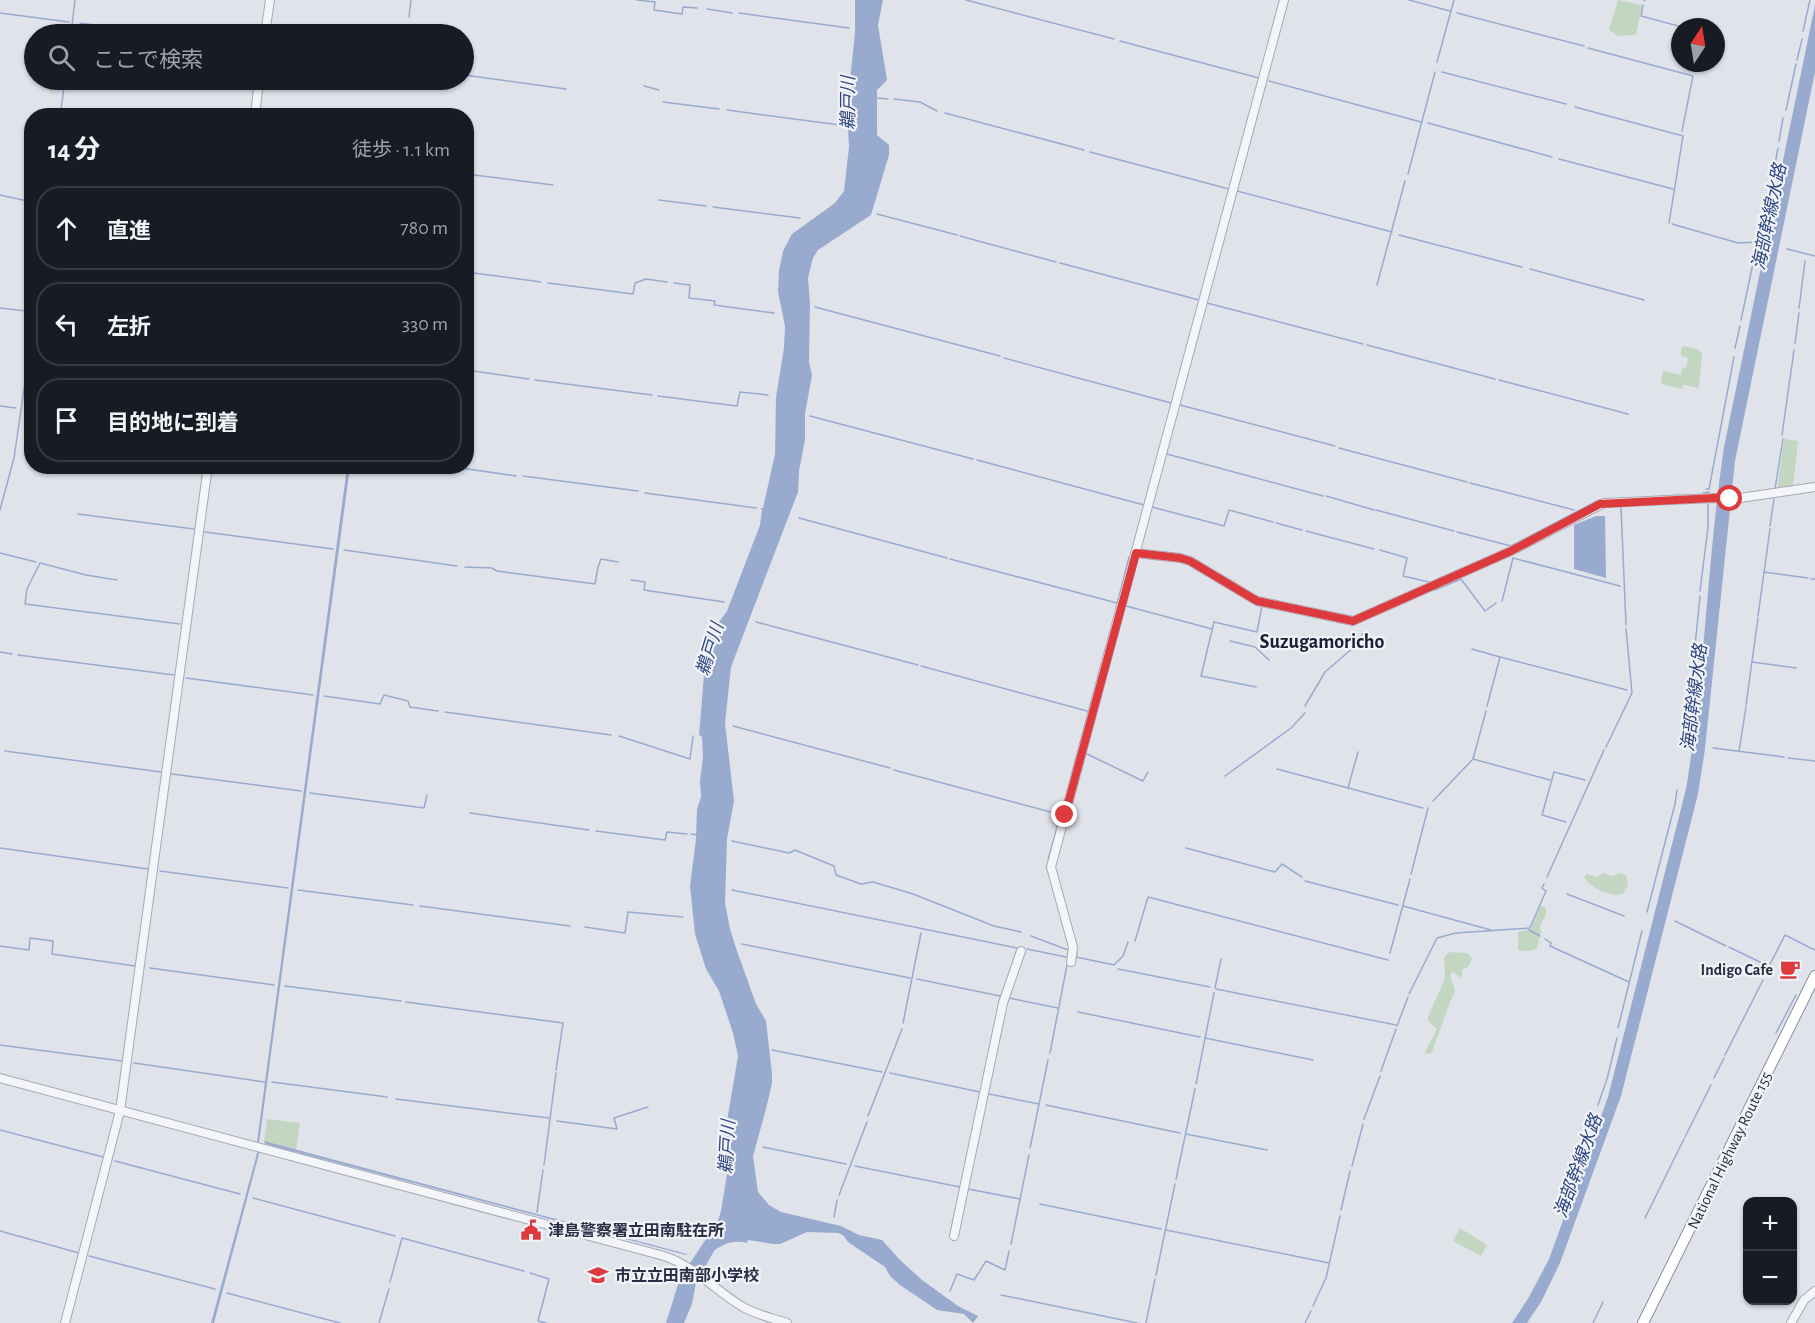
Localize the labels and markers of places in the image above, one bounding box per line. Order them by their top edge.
cafe icon: Indigo Cafe [1778,957,1802,981]
place label: Indigo Cafe [1701,962,1773,978]
public building icon: 津島警察署立田南駐在所 [519,1218,543,1242]
place label: 津島警察署立田南駐在所 [548,1222,724,1239]
school or university icon: 市立立田南部小学校 [586,1263,610,1287]
place label: 市立立田南部小学校 [615,1267,759,1284]

